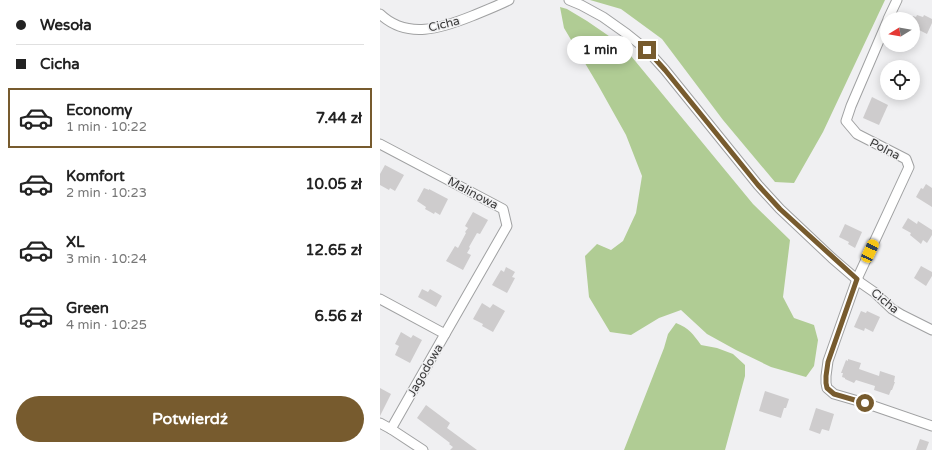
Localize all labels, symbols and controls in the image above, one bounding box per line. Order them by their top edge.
north arrow [880,12,920,52]
map controls [880,12,920,100]
street label: Cicha [427,13,461,35]
text: Wesoła [40,16,92,34]
callout: 1 min [567,36,633,64]
route end [638,41,656,59]
text: 1 min [583,42,617,58]
text: Cicha [40,55,80,73]
button: locate [880,60,920,100]
icon: car [18,100,54,136]
text: Economy [66,101,132,119]
text: 7.44 zł [316,109,362,127]
text: 1 min · 10:22 [66,119,147,135]
street label: Polna [867,135,903,163]
icon: car [18,166,54,202]
text: Komfort [66,167,125,185]
street label: Malinowa [445,174,501,212]
text: 10.05 zł [305,175,362,193]
text: 2 min · 10:23 [66,185,147,201]
icon: car [18,232,54,268]
text: XL [66,233,85,251]
car [859,238,881,264]
text: 12.65 zł [305,241,362,259]
text: 3 min · 10:24 [66,251,147,267]
street label: Cicha [868,286,902,316]
icon: car [18,298,54,334]
text: Green [66,299,109,317]
text: 6.56 zł [315,307,362,325]
text: 4 min · 10:25 [66,317,147,333]
street label: Jagodowa [404,341,446,399]
route start [856,394,874,412]
button: Potwierdź [16,396,364,442]

